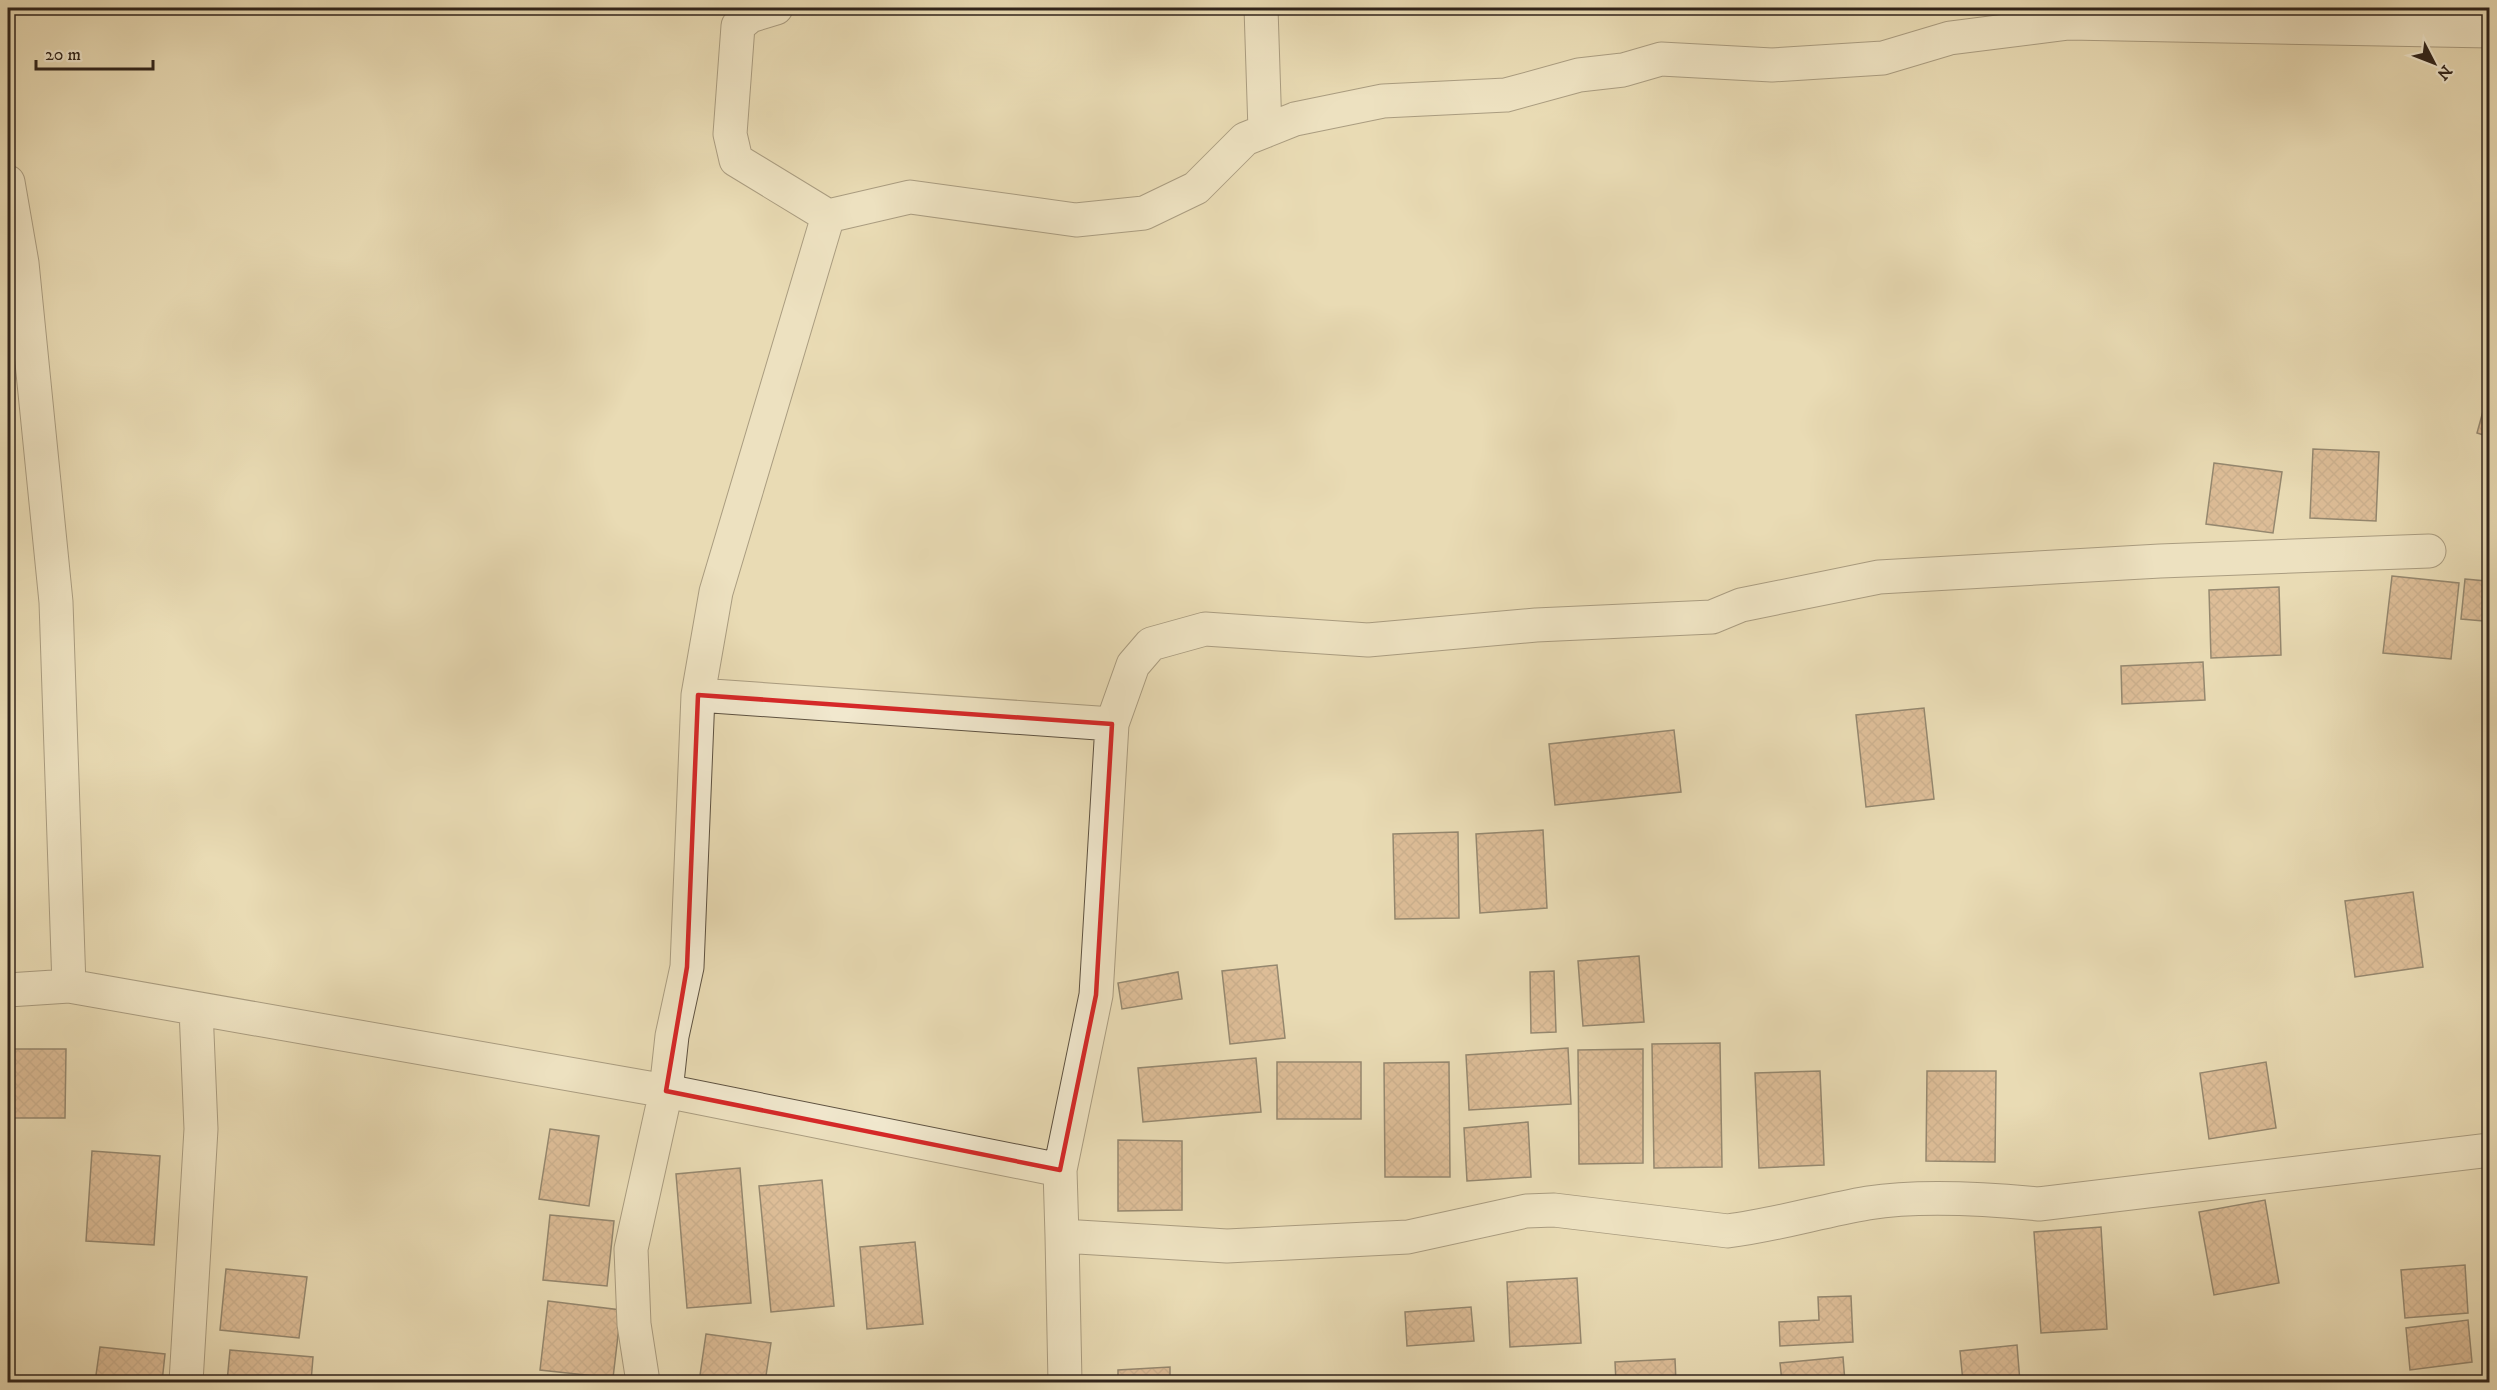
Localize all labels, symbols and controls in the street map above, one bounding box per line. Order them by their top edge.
scale bar [36,33,153,71]
north arrow [2404,33,2464,93]
text: 20 m [45,44,81,66]
text: N [2433,61,2456,84]

